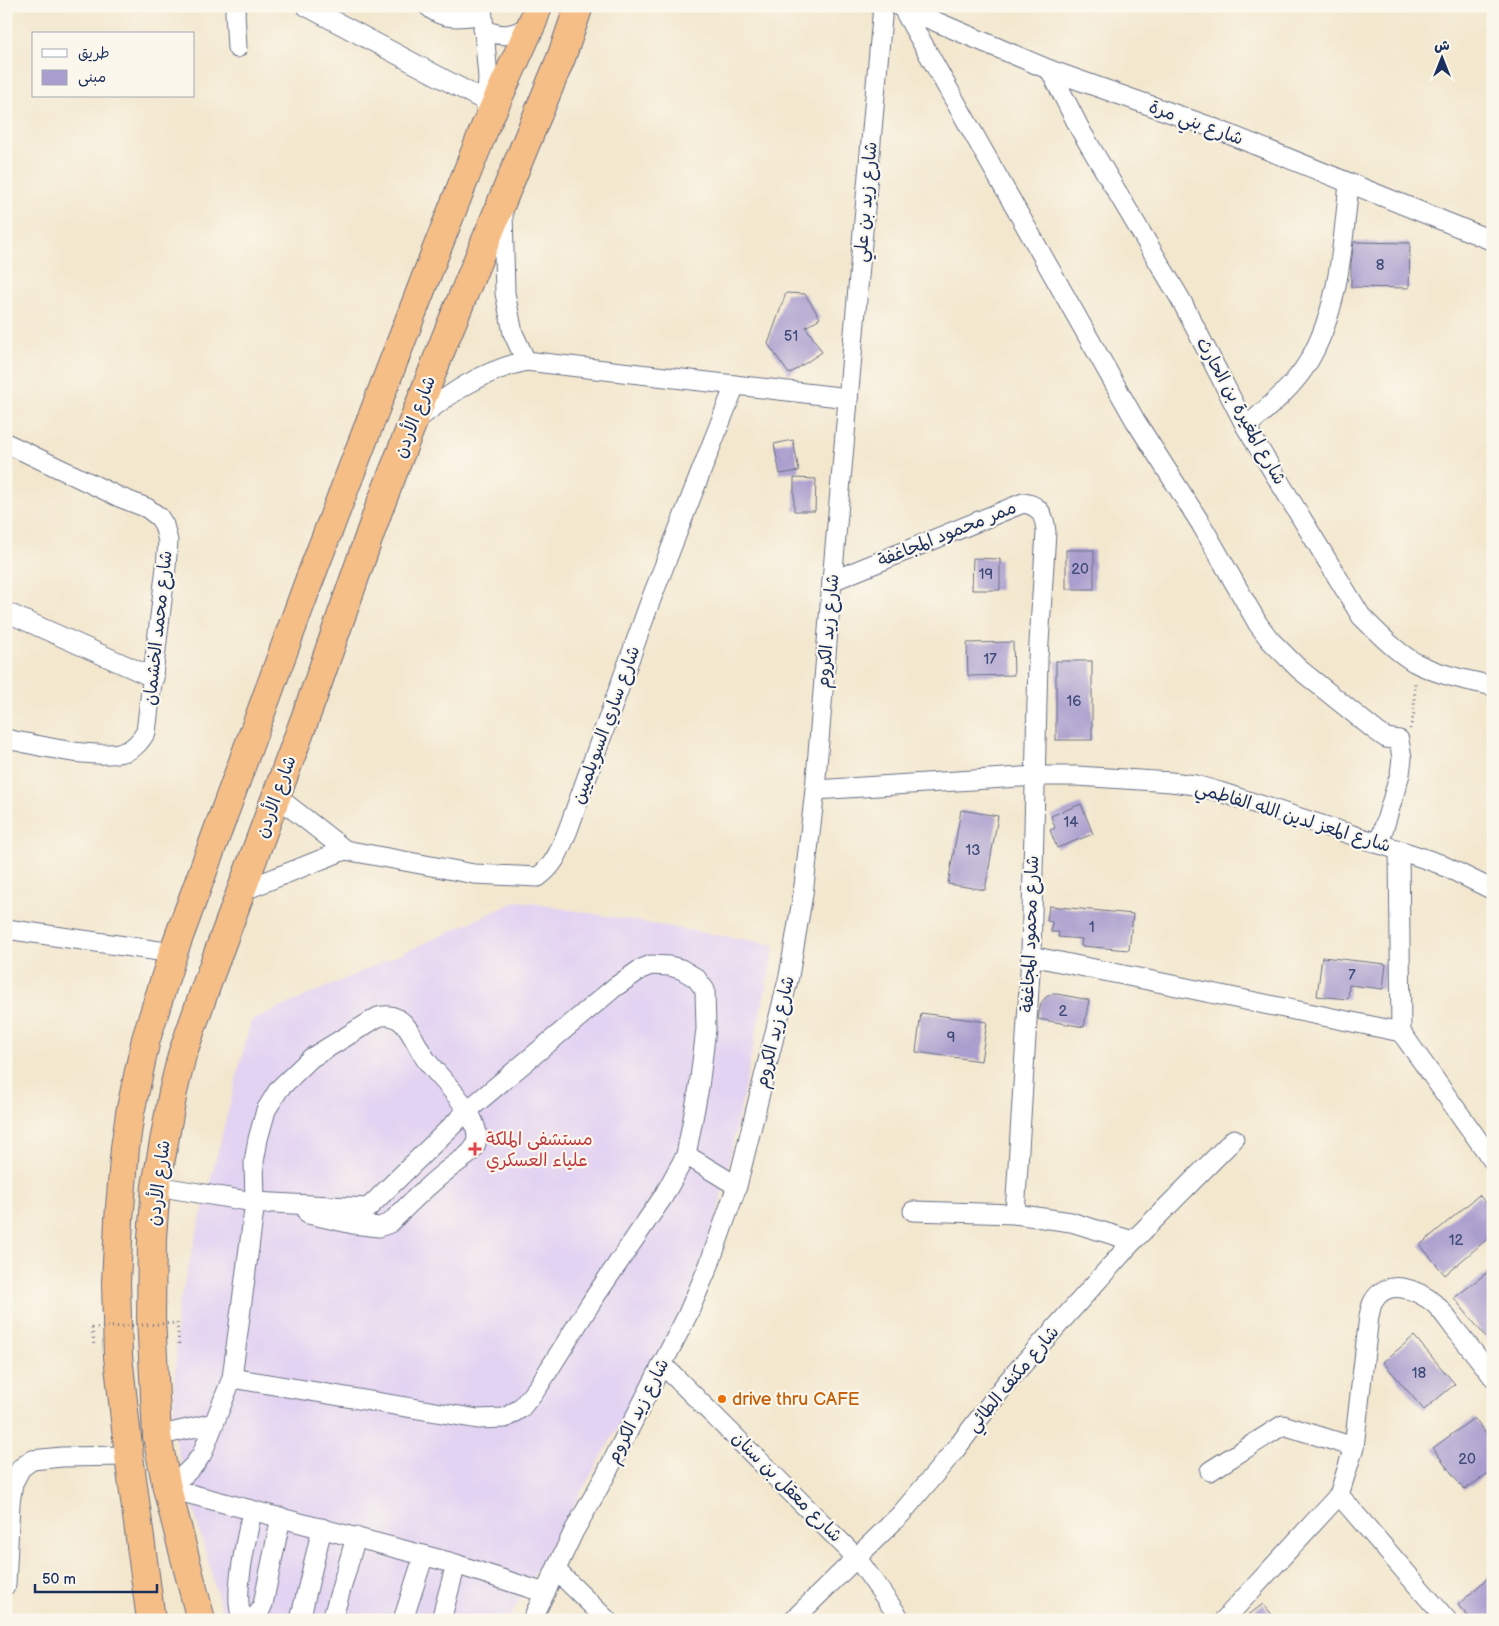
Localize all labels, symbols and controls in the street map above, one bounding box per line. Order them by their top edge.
legend [32,32,195,98]
north arrow [1416,32,1466,82]
text: ش [1434,37,1450,54]
text: طريق [78,44,110,63]
text: مبنى [78,68,106,87]
street label: شارع بني مرة [1144,96,1246,154]
street label: شارع زيد بن علي [850,141,887,264]
house number: 8 [1376,256,1385,275]
house number: 51 [784,327,798,346]
street label: شارع المغيرة بن الحارث [1191,334,1290,489]
street label: شارع الأردن [388,372,441,461]
street label: ممر محمود المجاغفة [875,497,1019,571]
street label: شارع محمد الخشمان [139,549,178,707]
house number: 20 [1071,560,1089,579]
house number: 19 [979,565,993,584]
street label: شارع زيد الكروم [813,573,846,689]
street label: شارع ساري السويلميين [568,643,646,808]
house number: 17 [983,650,997,669]
house number: 16 [1067,692,1081,711]
street label: شارع الأردن [250,752,302,841]
street label: شارع المعز لدين الله الفاطمي [1191,777,1393,862]
house number: 14 [1064,813,1078,832]
house number: 13 [965,841,981,860]
street label: شارع محمود المجاغفة [1017,855,1044,1013]
house number: 1 [1089,918,1095,937]
house number: 7 [1348,966,1356,985]
street label: شارع زيد الكروم [751,974,802,1091]
house number: 2 [1059,1002,1068,1021]
house number: 9 [947,1028,955,1047]
place label: مستشفى الملكة علياء العسكري [486,1129,593,1173]
street label: شارع الأردن [141,1139,176,1227]
marker: مستشفى الملكة علياء العسكري [468,1142,482,1156]
house number: 12 [1449,1231,1463,1250]
street label: شارع مكنف الطائي [963,1322,1067,1439]
street label: شارع زيد الكروم [603,1355,676,1468]
house number: 18 [1412,1364,1427,1383]
place label: drive thru CAFE [732,1389,860,1410]
marker: drive thru CAFE [716,1393,728,1405]
street label: شارع معقل بن سنان [727,1427,847,1547]
house number: 20 [1458,1450,1476,1469]
scale bar [35,1561,158,1593]
text: 50 m [42,1570,76,1589]

